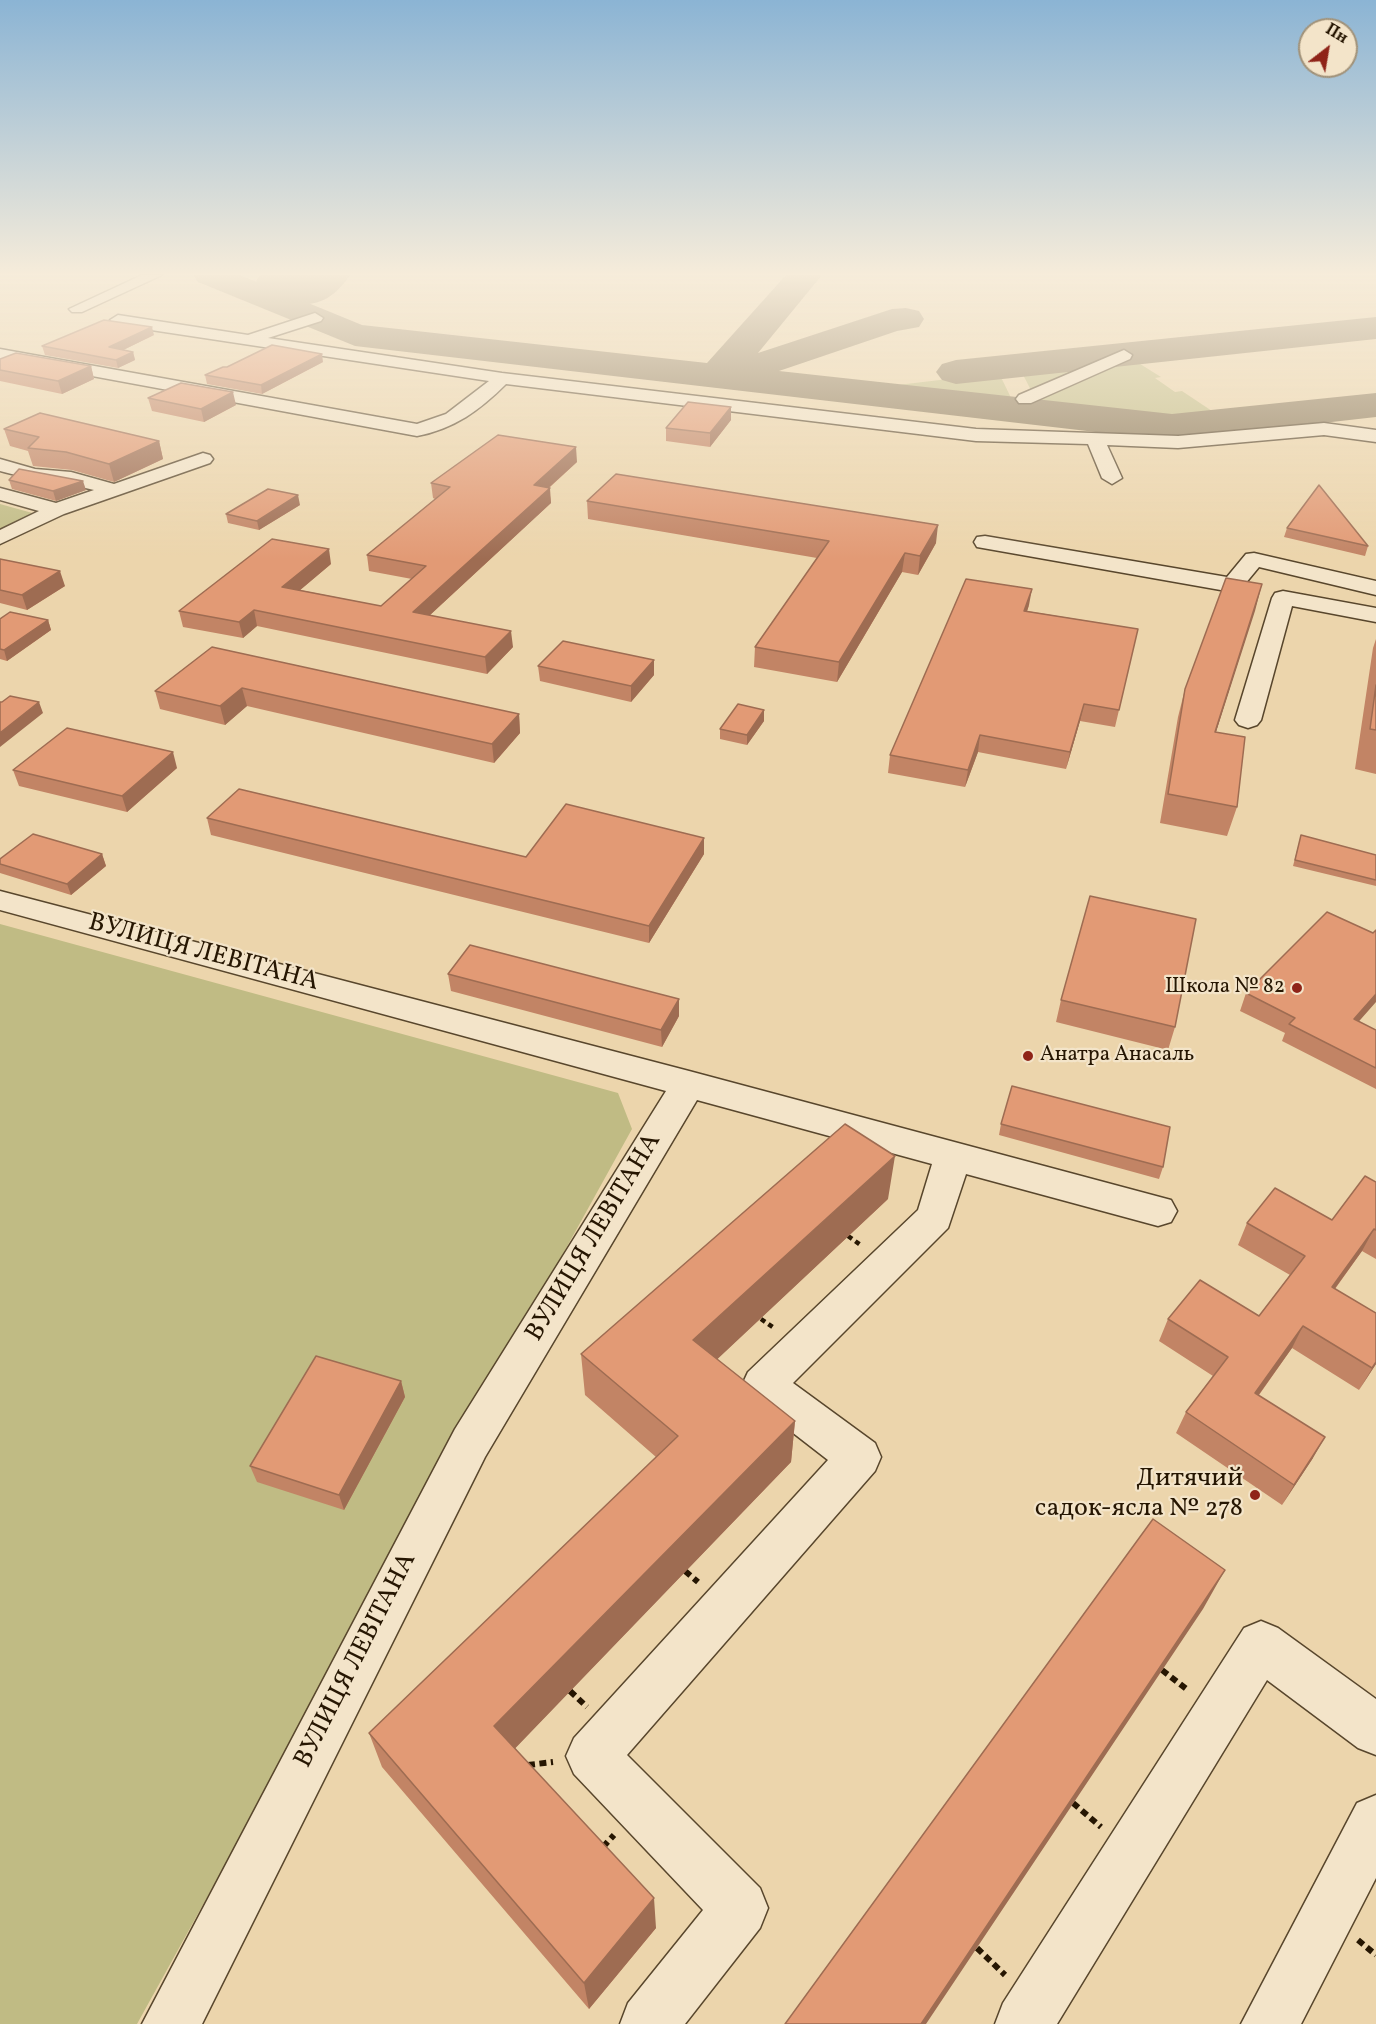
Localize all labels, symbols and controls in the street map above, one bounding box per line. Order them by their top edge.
north arrow [1298,18,1358,78]
text: Пн [1321,19,1352,50]
street label: ВУЛИЦЯ ЛЕВІТАНА [84,908,322,1000]
place label: Школа № 82 [1165,975,1285,1001]
marker: Школа № 82 [1290,981,1304,995]
place label: Анатра Анасаль [1040,1043,1194,1069]
marker: Анатра Анасаль [1021,1049,1035,1063]
street label: ВУЛИЦЯ ЛЕВІТАНА [521,1128,669,1348]
place label: Дитячий садок-ясла № 278 [1035,1464,1243,1526]
marker: Дитячий садок-ясла № 278 [1248,1488,1262,1502]
street label: ВУЛИЦЯ ЛЕВІТАНА [289,1548,425,1774]

